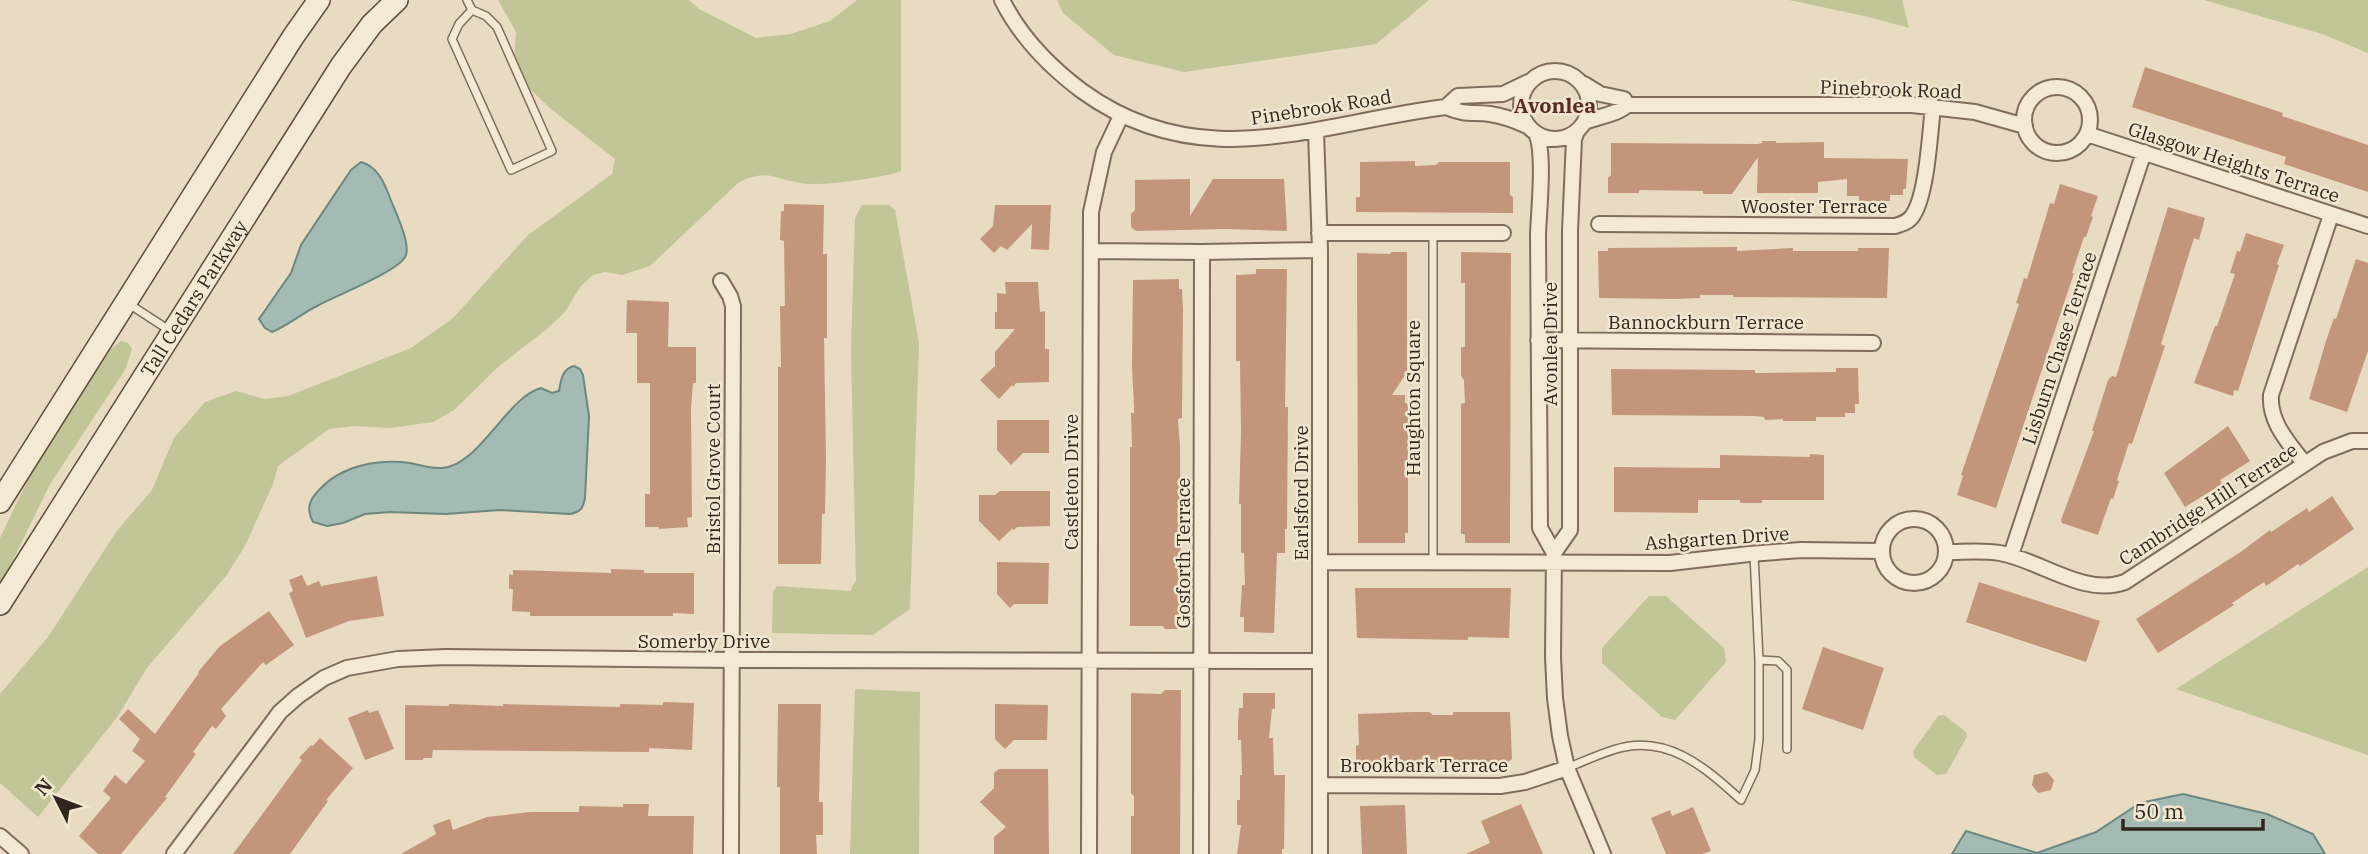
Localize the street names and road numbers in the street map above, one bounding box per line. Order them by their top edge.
street label: Pinebrook Road [1819,75,1963,103]
street label: Pinebrook Road [1249,84,1393,130]
street label: Glasgow Heights Terrace [2125,116,2343,208]
street label: Wooster Terrace [1741,194,1887,218]
street label: Tall Cedars Parkway [135,215,253,381]
street label: Lisburn Chase Terrace [2016,248,2102,448]
street label: Avonlea Drive [1538,282,1562,406]
street label: Bannockburn Terrace [1608,310,1804,334]
street label: Haughton Square [1401,320,1425,476]
street label: Bristol Grove Court [701,383,725,554]
street label: Castleton Drive [1059,414,1083,550]
street label: Earlsford Drive [1289,425,1313,561]
street label: Cambridge Hill Terrace [2114,437,2302,571]
street label: Gosforth Terrace [1171,478,1195,629]
street label: Ashgarten Drive [1644,521,1790,555]
street label: Somerby Drive [638,629,770,653]
street label: Brookbark Terrace [1340,753,1508,777]

